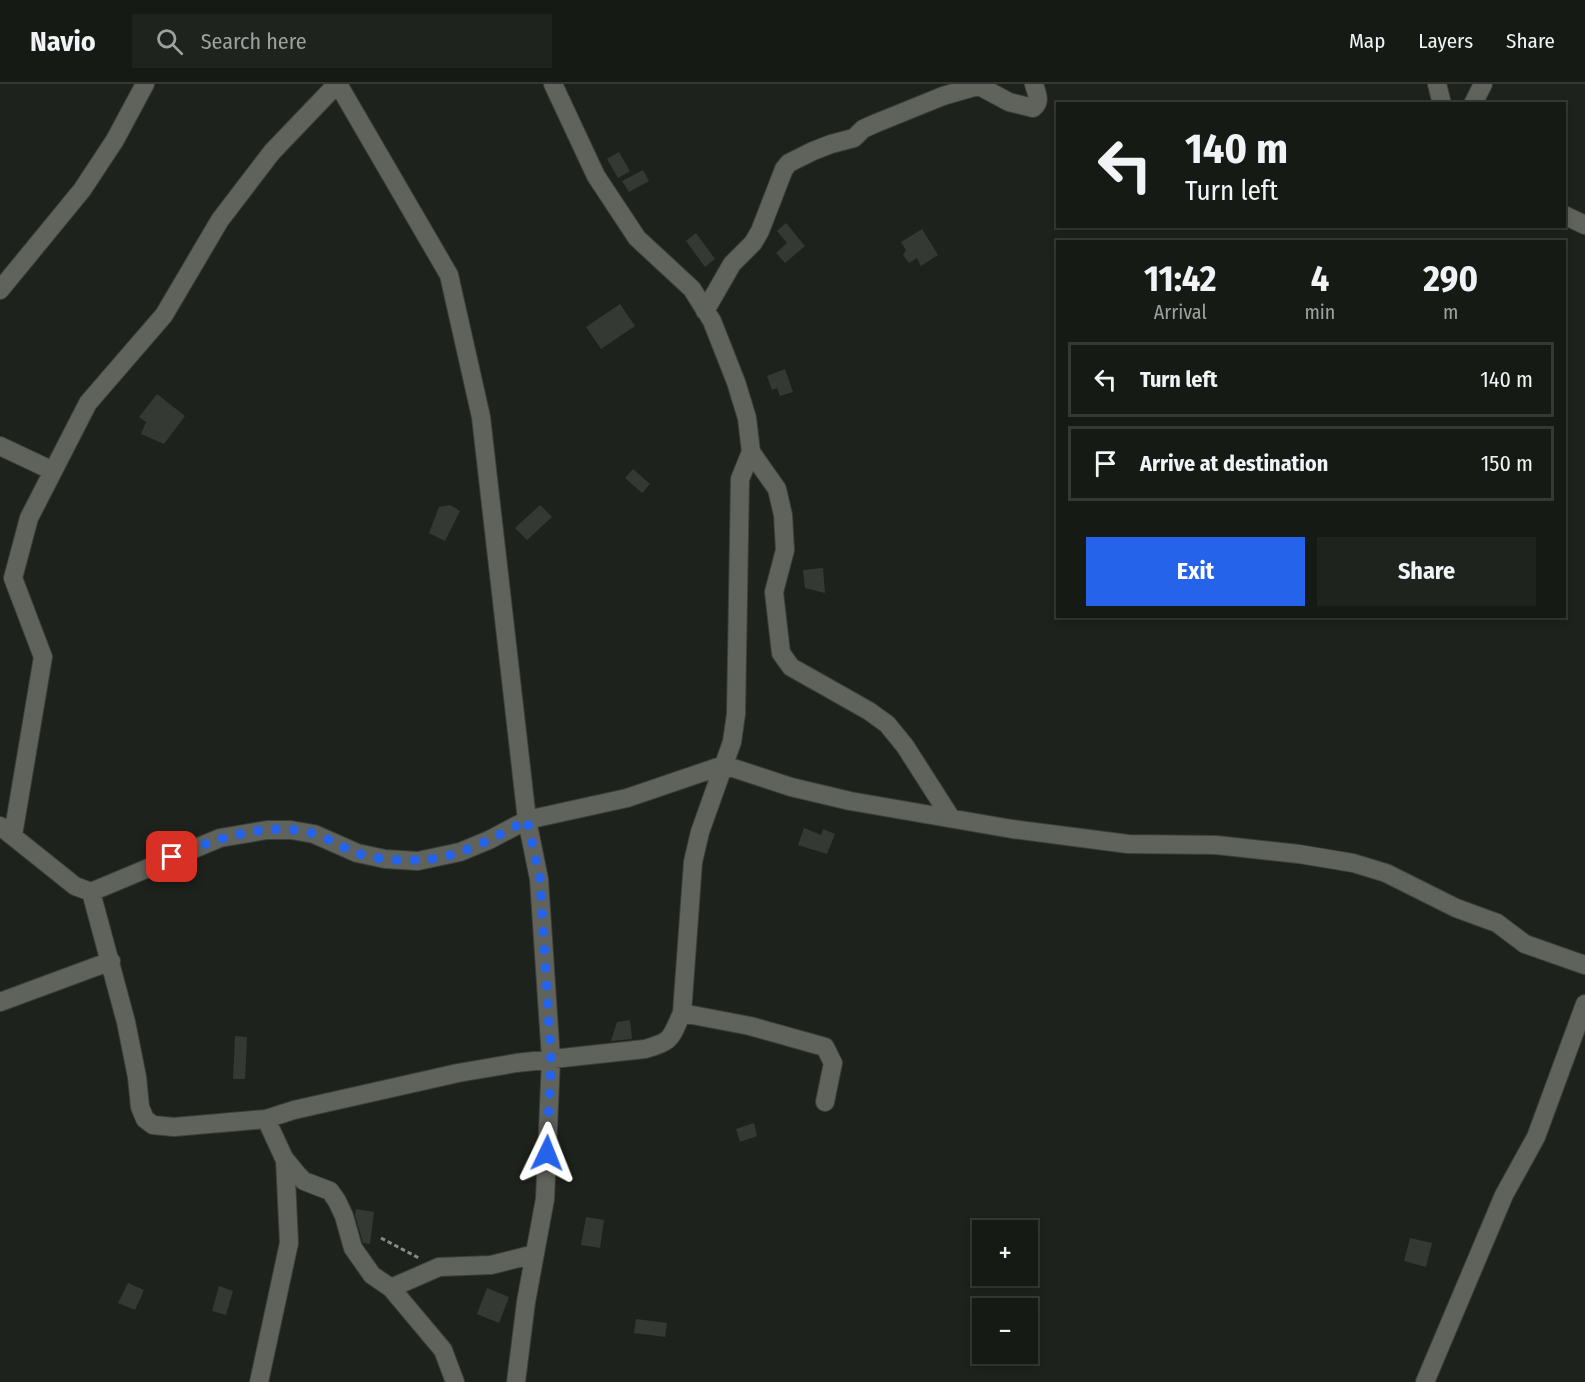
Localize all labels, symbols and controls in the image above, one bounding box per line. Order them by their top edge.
search box [132,14,552,68]
text: Navio [30,25,96,58]
icon: search [153,25,186,58]
text: Search here [201,28,307,55]
text: Map [1349,28,1385,54]
text: Layers [1418,28,1473,54]
text: Share [1506,28,1555,54]
text: 140 m [1185,124,1288,174]
icon: left [1086,126,1164,204]
text: Turn left [1185,175,1278,207]
text: 11:42 [1144,257,1217,301]
text: 4 [1311,257,1329,301]
text: 290 [1423,257,1478,301]
text: Arrival [1154,300,1207,324]
text: min [1304,300,1335,324]
text: m [1443,300,1458,324]
icon: left [1089,363,1122,396]
text: Turn left [1140,366,1218,393]
text: 140 m [1480,366,1533,393]
icon: arrive [1089,447,1122,480]
text: Arrive at destination [1140,450,1328,477]
text: 150 m [1481,450,1533,477]
button: Exit [1086,537,1305,606]
button: Share [1317,537,1536,606]
pin [146,831,197,882]
icon: arrive [155,840,188,873]
position arrow [515,1121,579,1185]
map controls [972,1220,1038,1364]
button: + [972,1220,1038,1286]
button: − [972,1298,1038,1364]

